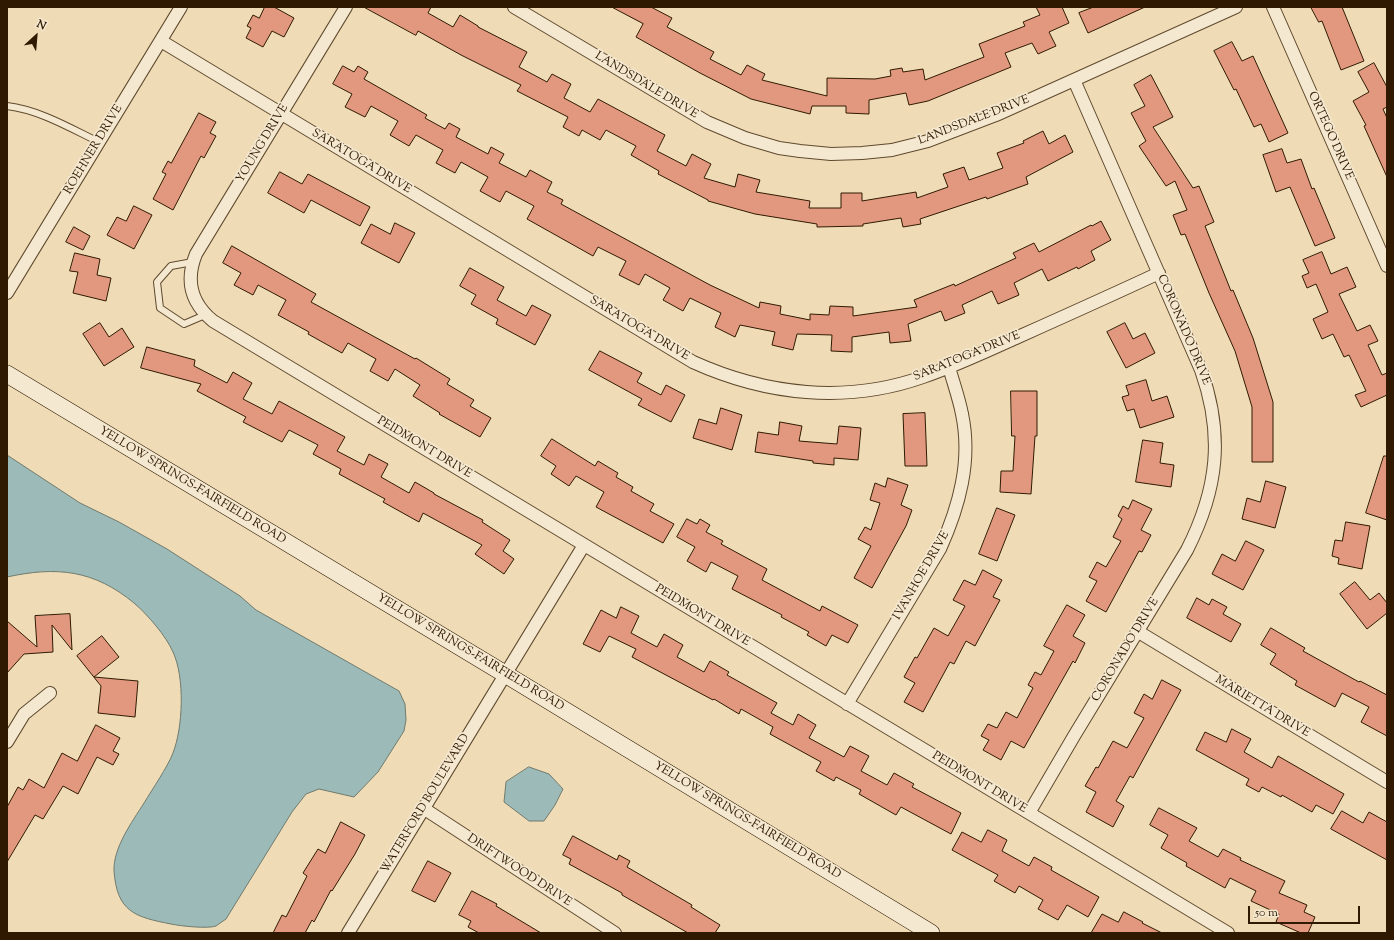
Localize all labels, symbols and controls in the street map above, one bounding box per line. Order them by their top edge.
north arrow [16,16,56,56]
text: N [34,16,49,34]
street label: LANDSDALE DRIVE [592,49,700,123]
street label: ORTEGO DRIVE [1304,90,1356,182]
street label: LANDSDALE DRIVE [916,93,1032,149]
street label: ROEHNER DRIVE [62,102,126,198]
street label: YOUNG DRIVE [234,102,292,186]
street label: SARATOGA DRIVE [309,127,413,197]
street label: CORONADO DRIVE [1153,273,1213,387]
street label: SARATOGA DRIVE [587,294,691,364]
street label: SARATOGA DRIVE [912,329,1022,385]
street label: PEIDMONT DRIVE [374,414,474,482]
street label: YELLOW SPRINGS-FAIRFIELD ROAD [96,424,288,548]
street label: IVANHOE DRIVE [891,529,953,623]
street label: PEIDMONT DRIVE [652,582,752,650]
street label: YELLOW SPRINGS-FAIRFIELD ROAD [374,591,566,715]
street label: CORONADO DRIVE [1089,595,1163,705]
street label: MARIETTA DRIVE [1212,673,1312,741]
street label: WATERFORD BOULEVARD [379,732,473,876]
street label: PEIDMONT DRIVE [929,749,1029,817]
street label: YELLOW SPRINGS-FAIRFIELD ROAD [651,759,843,883]
street label: DRIFTWOOD DRIVE [464,832,574,910]
scale bar [1250,898,1362,924]
text: 50 m [1255,904,1278,922]

